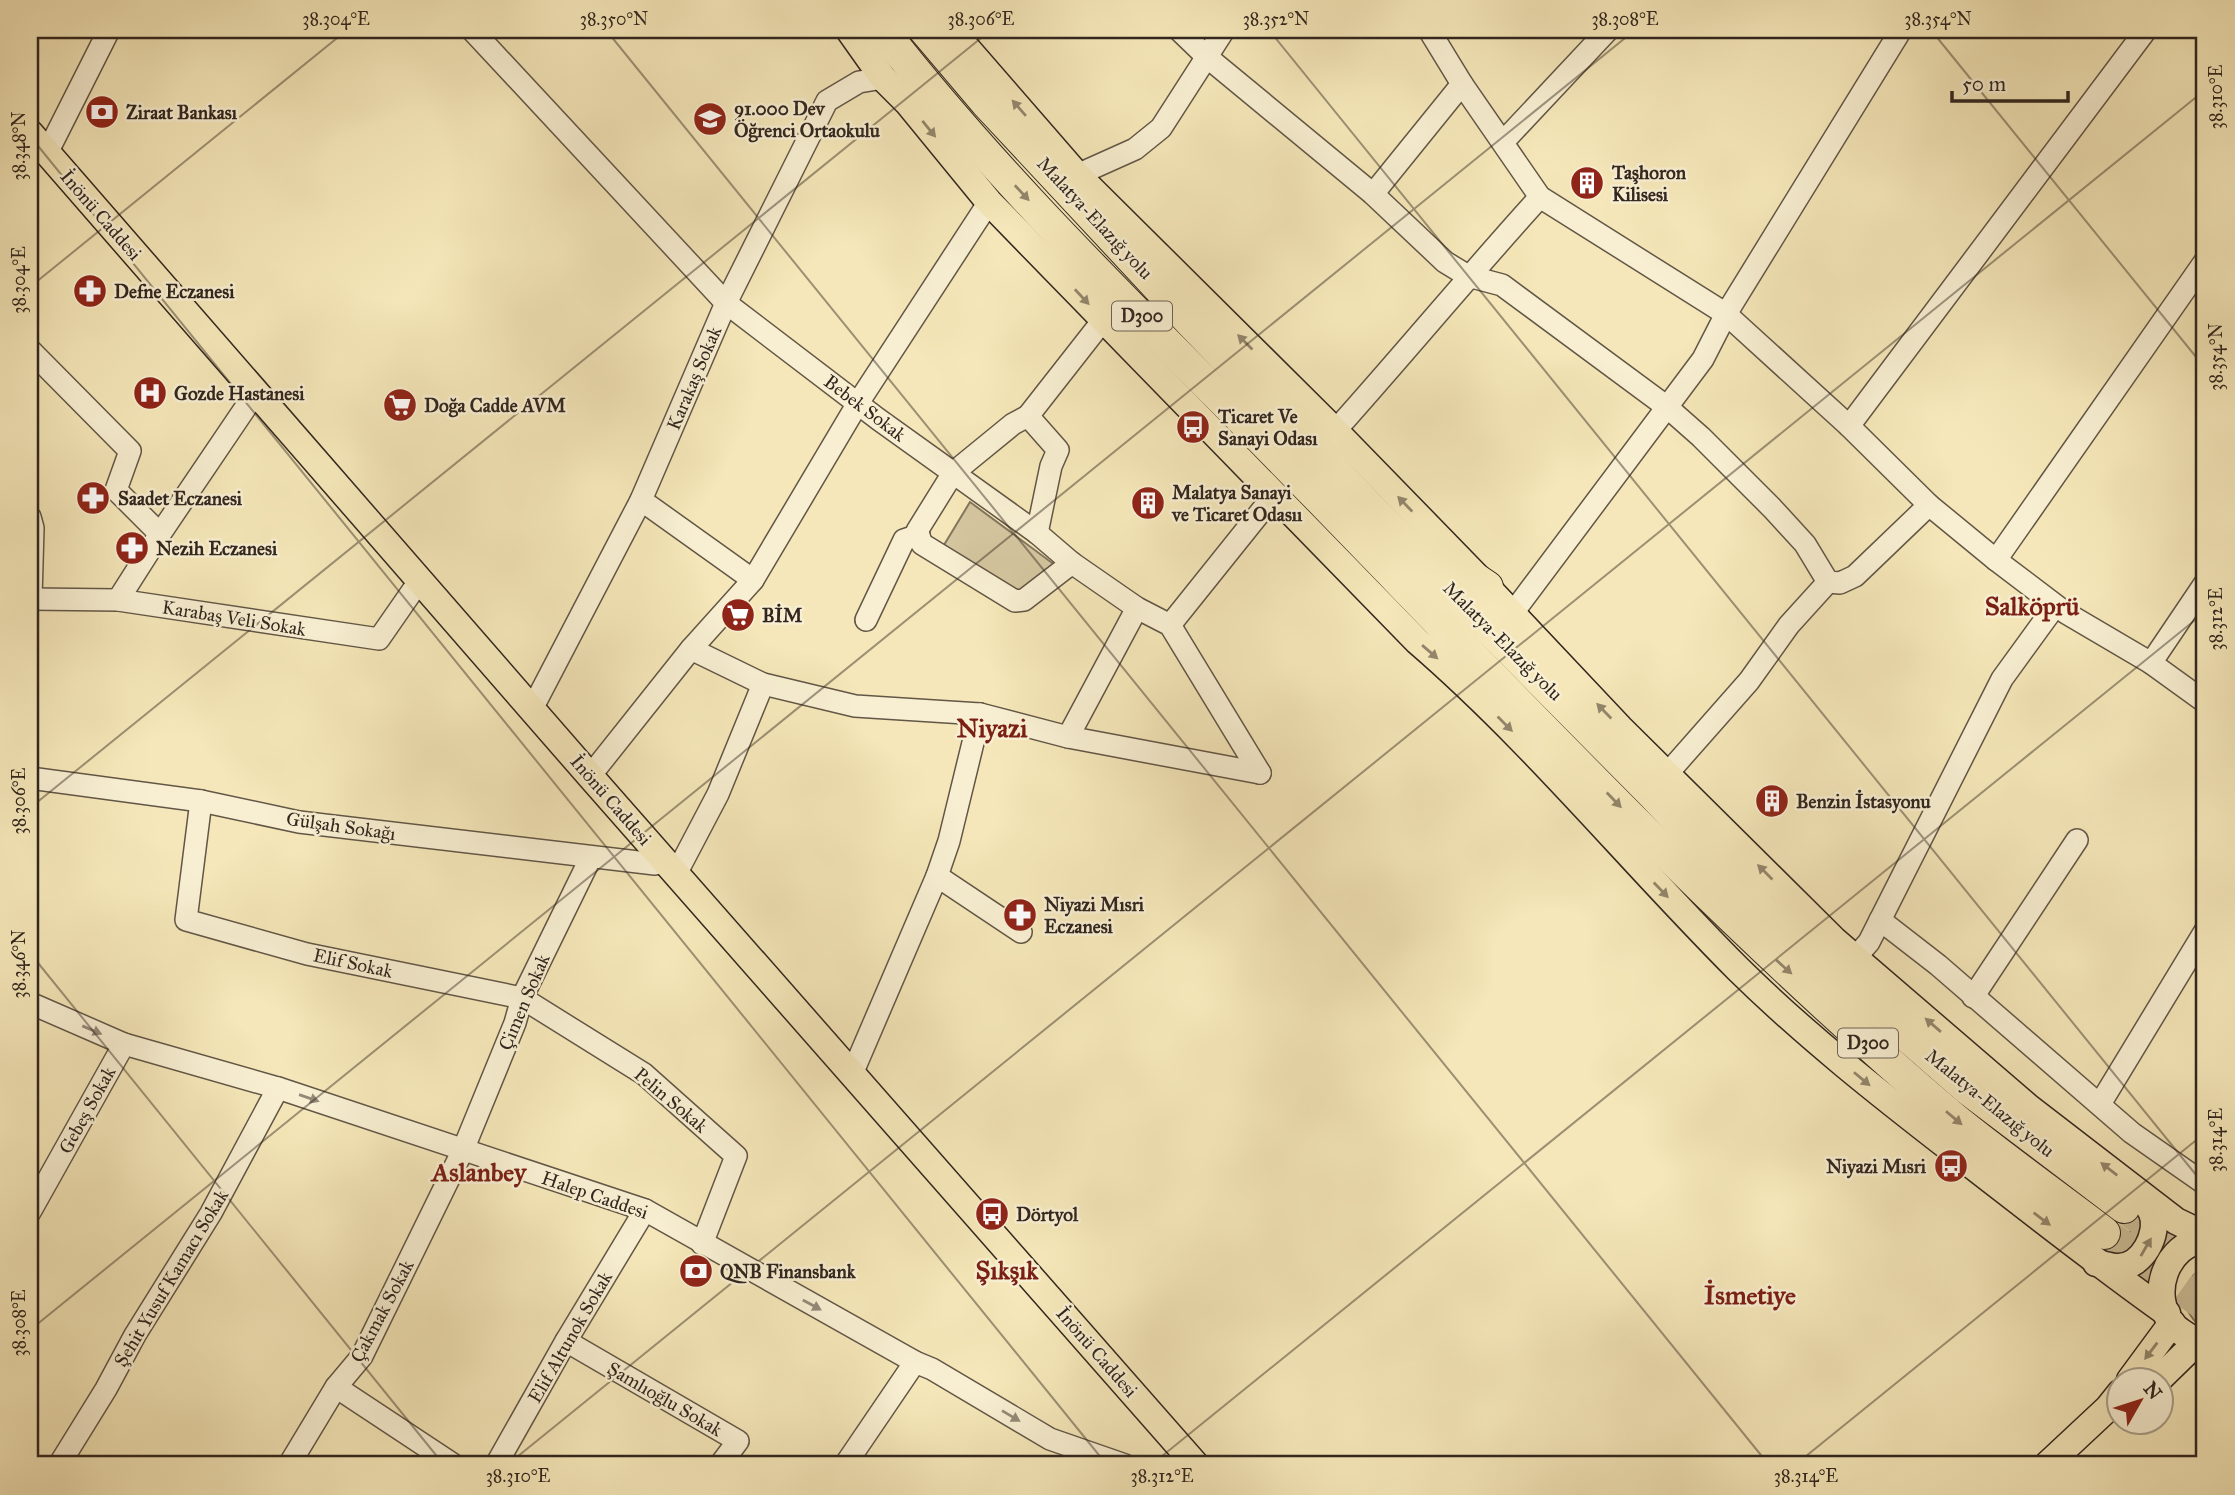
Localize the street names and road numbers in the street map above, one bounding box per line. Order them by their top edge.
street label: Malatya-Elazığ yolu [1031,152,1158,285]
street label: İnönü Caddesi [55,165,147,265]
road number: D300 [1112,302,1172,330]
street label: Karakaş Sokak [662,322,726,433]
street label: Bebek Sokak [819,370,911,446]
street label: Malatya-Elazığ yolu [1438,576,1568,706]
street label: Karabaş Veli Sokak [160,595,308,641]
street label: İnönü Caddesi [565,750,657,850]
street label: Gülşah Sokağı [285,807,397,846]
street label: Elif Sokak [311,943,395,983]
street label: Çimen Sokak [493,950,555,1054]
road number: D300 [1838,1028,1898,1058]
street label: Malatya-Elazığ yolu [1920,1044,2059,1163]
street label: Gebeş Sokak [54,1062,120,1158]
street label: Pelin Sokak [629,1062,713,1138]
street label: Halep Caddesi [539,1166,651,1224]
street label: Şehit Yusuf Kamacı Sokak [109,1185,233,1371]
street label: Çakmak Sokak [345,1256,419,1366]
street label: Elif Altunok Sokak [523,1267,617,1407]
street label: İnönü Caddesi [1051,1302,1143,1402]
street label: Şamlıoğlu Sokak [603,1357,727,1442]

